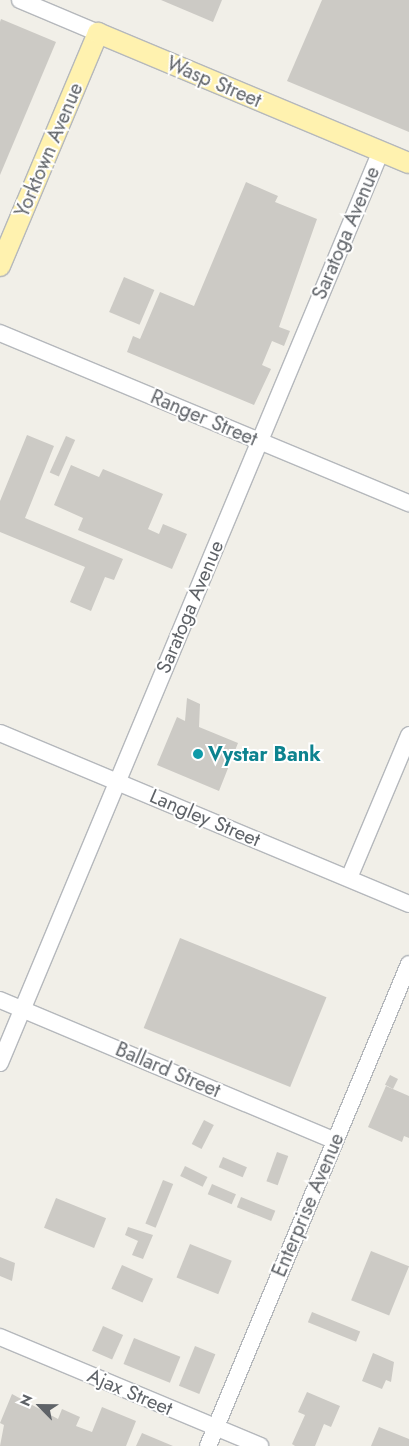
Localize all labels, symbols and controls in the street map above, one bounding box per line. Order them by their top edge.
street label: Wasp Street [163,51,265,113]
street label: Yorktown Avenue [10,79,88,221]
street label: Saratoga Avenue [307,163,385,303]
street label: Ranger Street [147,385,261,451]
street label: Saratoga Avenue [151,537,229,677]
place label: Vystar Bank [208,742,321,766]
marker: Vystar Bank [192,748,204,760]
street label: Langley Street [146,784,264,852]
street label: Ballard Street [112,1037,224,1103]
street label: Enterprise Avenue [267,1130,349,1280]
street label: Ajax Street [84,1363,176,1421]
north arrow [15,1381,65,1431]
text: N [15,1391,38,1409]

